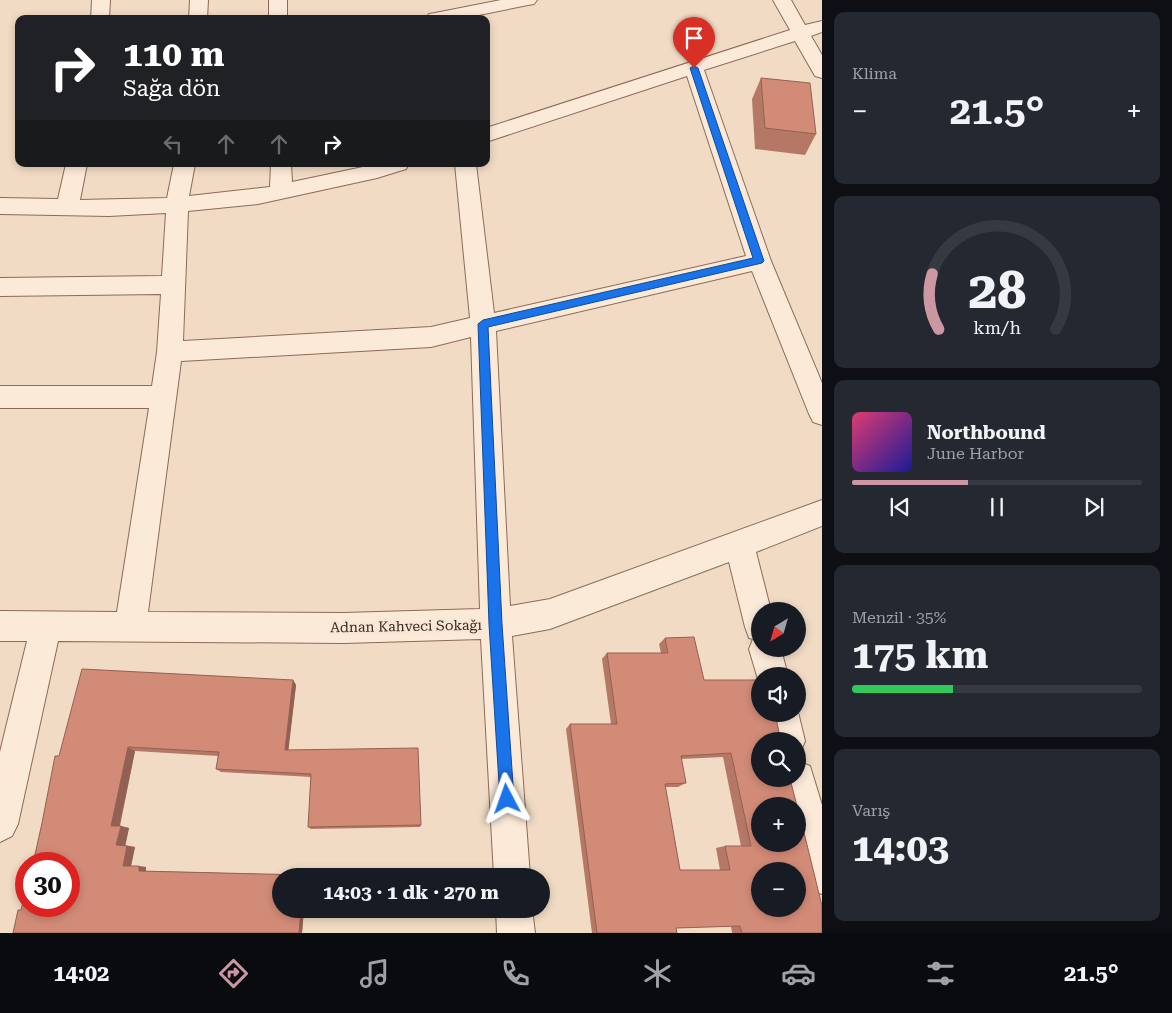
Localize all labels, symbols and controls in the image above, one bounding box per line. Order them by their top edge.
pin [673,17,715,68]
icon: arrive [680,24,708,52]
text: 110 m [123,34,224,75]
icon: right [40,35,105,100]
text: Klima [852,64,897,83]
text: Sağa dön [123,76,220,101]
text: 21.5° [950,89,1044,133]
text: − [852,95,868,128]
text: + [1126,95,1142,128]
icon: left [159,130,187,158]
icon: ahead [212,130,240,158]
icon: ahead [265,130,293,158]
icon: right [318,130,346,158]
text: 28 [968,260,1026,321]
text: km/h [973,317,1021,338]
text: Northbound [927,421,1046,444]
text: June Harbor [927,444,1024,463]
icon: previous [886,493,914,521]
icon: pause [983,493,1011,521]
icon: next [1080,493,1108,521]
north arrow [751,602,806,658]
map controls [751,602,806,917]
text: Menzil · 35% [852,608,946,627]
street label: Adnan Kahveci Sokağı [330,617,483,635]
text: 175 km [852,633,988,677]
button: sound [751,667,806,722]
button: search [751,732,806,787]
position arrow [480,772,532,824]
button: + [751,797,806,852]
text: Varış [852,801,890,820]
text: 14:03 [852,826,949,870]
speed limit sign: 30 [15,852,80,917]
button: − [751,862,806,917]
text: 14:03 · 1 dk · 270 m [323,881,499,904]
icon: directions [216,956,251,991]
icon: music [357,956,392,991]
icon: phone [498,956,533,991]
icon: climate [640,956,675,991]
icon: car [781,956,816,991]
icon: filters [923,956,958,991]
text: 14:02 [53,961,109,986]
text: 21.5° [1064,961,1119,986]

